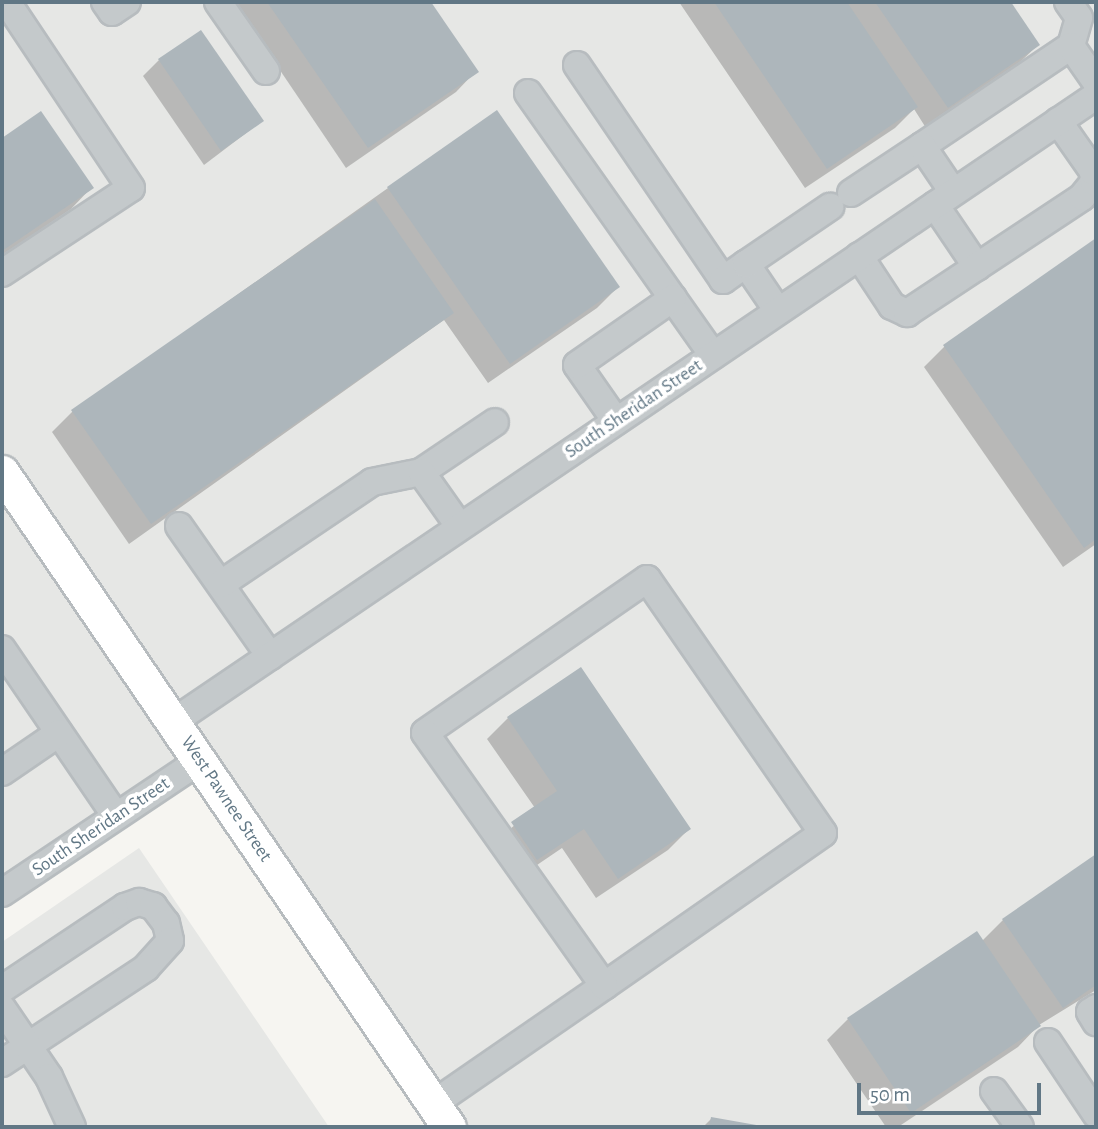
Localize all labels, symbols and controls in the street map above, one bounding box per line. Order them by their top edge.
street label: South Sheridan Street [561,355,707,463]
street label: West Pawnee Street [175,732,277,866]
street label: South Sheridan Street [28,773,174,881]
scale bar [860,1070,1044,1114]
text: 50 m [870,1084,910,1105]

